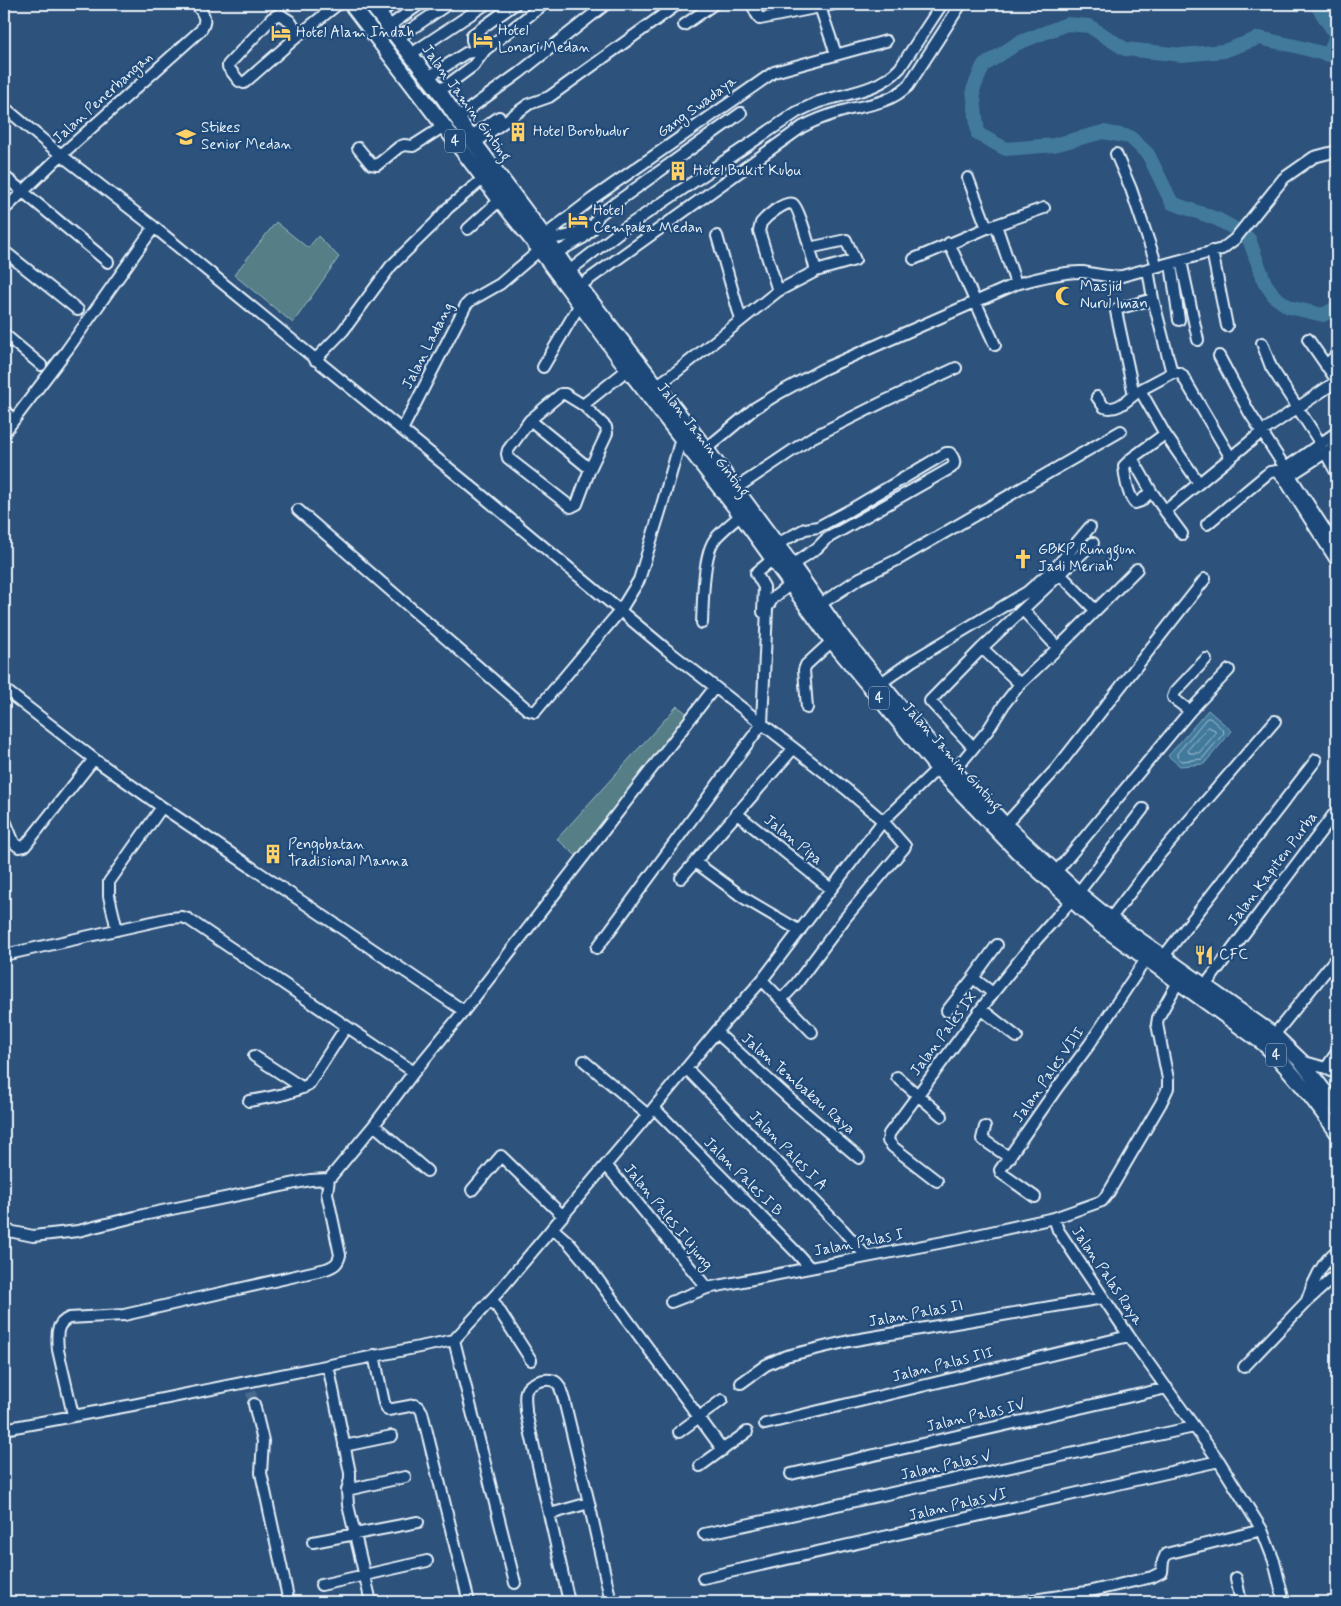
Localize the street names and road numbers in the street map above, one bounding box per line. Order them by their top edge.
street label: Jalan Jamin Ginting [416,40,515,166]
street label: Jalan Penerbangan [49,48,158,149]
street label: Gang Swadaya [653,71,742,143]
road number: 4 [445,130,465,152]
street label: Jalan Ladang [398,299,458,393]
street label: Jalan Jamin Ginting [651,379,754,502]
road number: 4 [869,686,889,710]
street label: Jalan Jamin Ginting [897,698,1006,817]
street label: Jalan Kapiten Purba [1224,808,1323,930]
street label: Jalan Pipa [760,810,827,870]
street label: Jalan Pales IX [906,988,982,1080]
street label: Jalan Pales VIII [1009,1023,1090,1127]
street label: Jalan Tembakau Raya [737,1029,859,1139]
road number: 4 [1266,1044,1286,1066]
street label: Jalan Pales I A [744,1106,832,1196]
street label: Jalan Pales I B [699,1133,787,1221]
street label: Jalan Pales I Ujung [618,1160,717,1275]
street label: Jalan Palas Raya [1067,1223,1148,1330]
street label: Jalan Palas I [812,1224,906,1262]
street label: Jalan Palas II [867,1296,965,1332]
street label: Jalan Palas III [890,1343,996,1387]
street label: Jalan Palas IV [925,1395,1028,1437]
street label: Jalan Palas V [899,1447,993,1485]
street label: Jalan Palas VI [907,1484,1010,1526]

